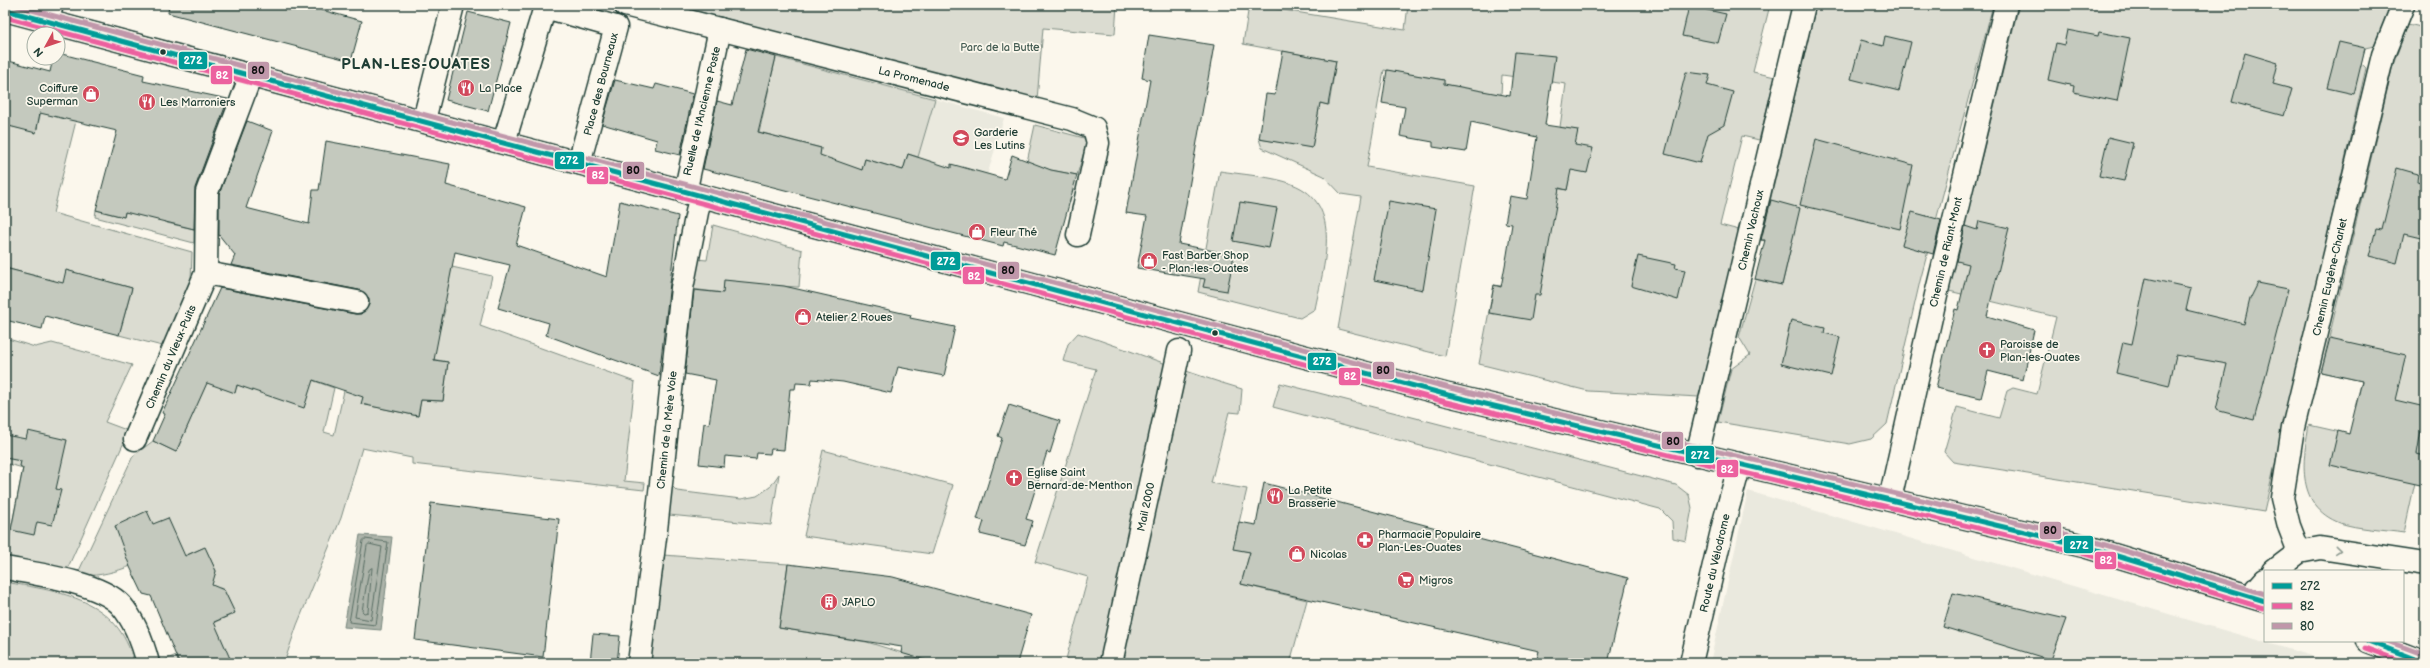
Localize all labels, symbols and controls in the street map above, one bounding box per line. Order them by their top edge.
north arrow [26,26,66,66]
street label: Place des Bourneaux [581,31,621,137]
park label: Parc de la Butte [960,41,1040,54]
text: N [31,45,46,59]
street label: Ruelle de l'Ancienne Poste [681,45,723,177]
unlabelled marker [158,47,168,57]
line badge: 272 [178,51,208,70]
text: 272 [184,54,203,67]
district label: PLAN-LES-OUATES [341,55,491,74]
line badge: 80 [247,61,270,80]
text: 80 [251,64,265,77]
street label: La Promenade [877,64,951,94]
line badge: 82 [210,65,233,85]
text: 82 [215,69,229,82]
restaurant icon: La Place [456,78,476,98]
place label: Coiffure Superman [27,82,78,108]
place label: La Place [479,82,523,95]
shop icon: Coiffure Superman [81,84,101,104]
restaurant icon: Les Marroniers [137,92,157,112]
place label: Les Marroniers [160,96,236,109]
place label: Garderie Les Lutins [974,126,1026,152]
school or university icon: Garderie Les Lutins [951,128,971,148]
line badge: 272 [554,151,585,170]
text: 272 [560,154,579,167]
line badge: 80 [622,161,645,180]
text: 80 [626,164,640,177]
line badge: 82 [586,166,609,185]
text: 82 [591,169,605,182]
street label: Chemin Vachoux [1735,188,1767,272]
street label: Chemin de Riant-Mont [1927,195,1965,308]
street label: Chemin Eugène-Charlet [2310,216,2350,337]
shop icon: Fleur Thé [967,222,987,242]
place label: Fleur Thé [990,226,1038,239]
place label: Fast Barber Shop - Plan-les-Ouates [1162,249,1249,275]
line badge: 272 [930,251,961,271]
shop icon: Fast Barber Shop - Plan-les-Ouates [1139,251,1159,271]
text: 272 [937,255,956,268]
line badge: 80 [997,261,1020,280]
text: 80 [1001,264,1015,277]
line badge: 82 [962,266,985,285]
text: 82 [967,270,981,283]
street label: Chemin du Vieux-Puits [143,302,199,411]
shop icon: Atelier 2 Roues [793,307,813,327]
place label: Atelier 2 Roues [816,311,893,324]
unlabelled marker [1210,328,1220,338]
place label: Paroisse de Plan-les-Ouates [2000,338,2080,364]
church icon: Paroisse de Plan-les-Ouates [1977,340,1997,360]
line badge: 272 [1307,352,1337,371]
text: 272 [1313,355,1332,368]
line badge: 80 [1372,361,1395,380]
text: 80 [1376,364,1390,377]
line badge: 82 [1338,367,1361,386]
street label: Chemin de la Mère Voie [654,370,680,490]
text: 82 [1343,370,1357,383]
line badge: 80 [1661,431,1684,450]
text: 80 [1666,435,1680,448]
line badge: 272 [1685,445,1715,464]
text: 272 [1691,449,1710,462]
line badge: 82 [1716,459,1739,478]
text: 82 [1720,463,1734,476]
place label: Eglise Saint Bernard-de-Menthon [1027,466,1133,492]
church icon: Eglise Saint Bernard-de-Menthon [1004,468,1024,488]
street label: Mail 2000 [1134,481,1158,533]
place label: La Petite Brasserie [1288,484,1336,510]
restaurant icon: La Petite Brasserie [1265,486,1285,506]
street label: Route du Vélodrome [1697,512,1733,614]
line badge: 80 [2039,521,2062,540]
text: 80 [2043,524,2057,537]
place label: Pharmacie Populaire Plan-Les-Ouates [1378,528,1481,554]
pharmacy icon: Pharmacie Populaire Plan-Les-Ouates [1355,530,1375,550]
line badge: 272 [2063,535,2094,554]
text: 272 [2070,539,2089,552]
shop icon: Nicolas [1287,544,1307,564]
one-way arrow [2335,545,2341,554]
place label: Nicolas [1310,548,1348,561]
line badge: 82 [2094,551,2117,570]
text: 82 [2099,554,2113,567]
supermarket icon: Migros [1396,570,1416,590]
legend [2264,570,2404,642]
place label: Migros [1419,574,1453,587]
text: 272 [2300,579,2320,594]
building icon: JAPLO [819,592,839,612]
place label: JAPLO [842,596,875,609]
text: 82 [2300,599,2314,614]
text: 80 [2300,619,2314,634]

